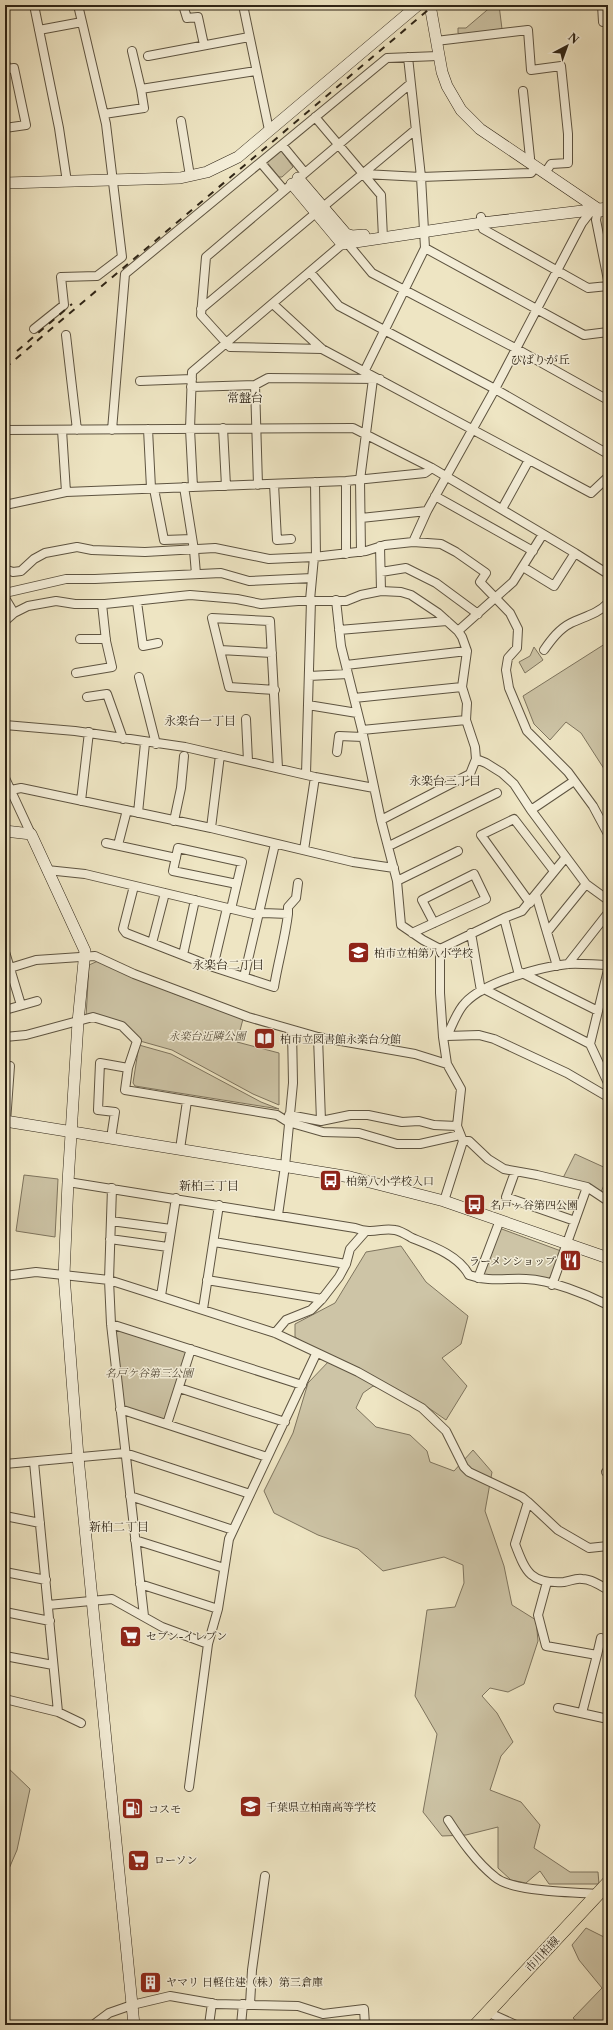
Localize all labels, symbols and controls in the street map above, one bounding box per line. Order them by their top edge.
north arrow [547,26,587,66]
text: N [565,30,582,47]
district label: ひばりが丘 [510,352,570,367]
district label: 常盤台 [227,390,263,405]
district label: 永楽台一丁目 [164,713,236,728]
district label: 永楽台三丁目 [409,773,481,788]
school or university icon: 柏市立柏第八小学校 [346,940,372,966]
place label: 柏市立柏第八小学校 [374,946,473,960]
district label: 永楽台二丁目 [192,957,264,972]
library icon: 柏市立図書館永楽台分館 [251,1026,277,1052]
park label: 永楽台近隣公園 [169,1029,247,1043]
place label: 柏市立図書館永楽台分館 [280,1032,401,1046]
bus stop icon: 柏第八小学校入口 [317,1168,343,1194]
place label: 柏第八小学校入口 [346,1174,434,1188]
district label: 新柏三丁目 [179,1178,239,1193]
bus stop icon: 名戸ヶ谷第四公園 [462,1192,488,1218]
place label: 名戸ヶ谷第四公園 [490,1198,578,1212]
restaurant icon: ラーメンショップ [558,1248,584,1274]
place label: ラーメンショップ [469,1254,556,1268]
park label: 名戸ケ谷第三公園 [105,1366,195,1380]
district label: 新柏二丁目 [89,1519,149,1534]
supermarket icon: セブン-イレブン [117,1623,143,1649]
place label: セブン-イレブン [146,1629,227,1643]
school or university icon: 千葉県立柏南高等学校 [238,1794,264,1820]
fuel station icon: コスモ [120,1796,146,1822]
place label: 千葉県立柏南高等学校 [266,1800,376,1814]
place label: コスモ [148,1802,181,1816]
supermarket icon: ローソン [125,1847,151,1873]
place label: ローソン [154,1853,198,1867]
street label: 市川柏線 [522,1933,562,1975]
building icon: ヤマリ 日軽住建（株）第三倉庫 [138,1969,164,1995]
place label: ヤマリ 日軽住建（株）第三倉庫 [166,1975,323,1989]

